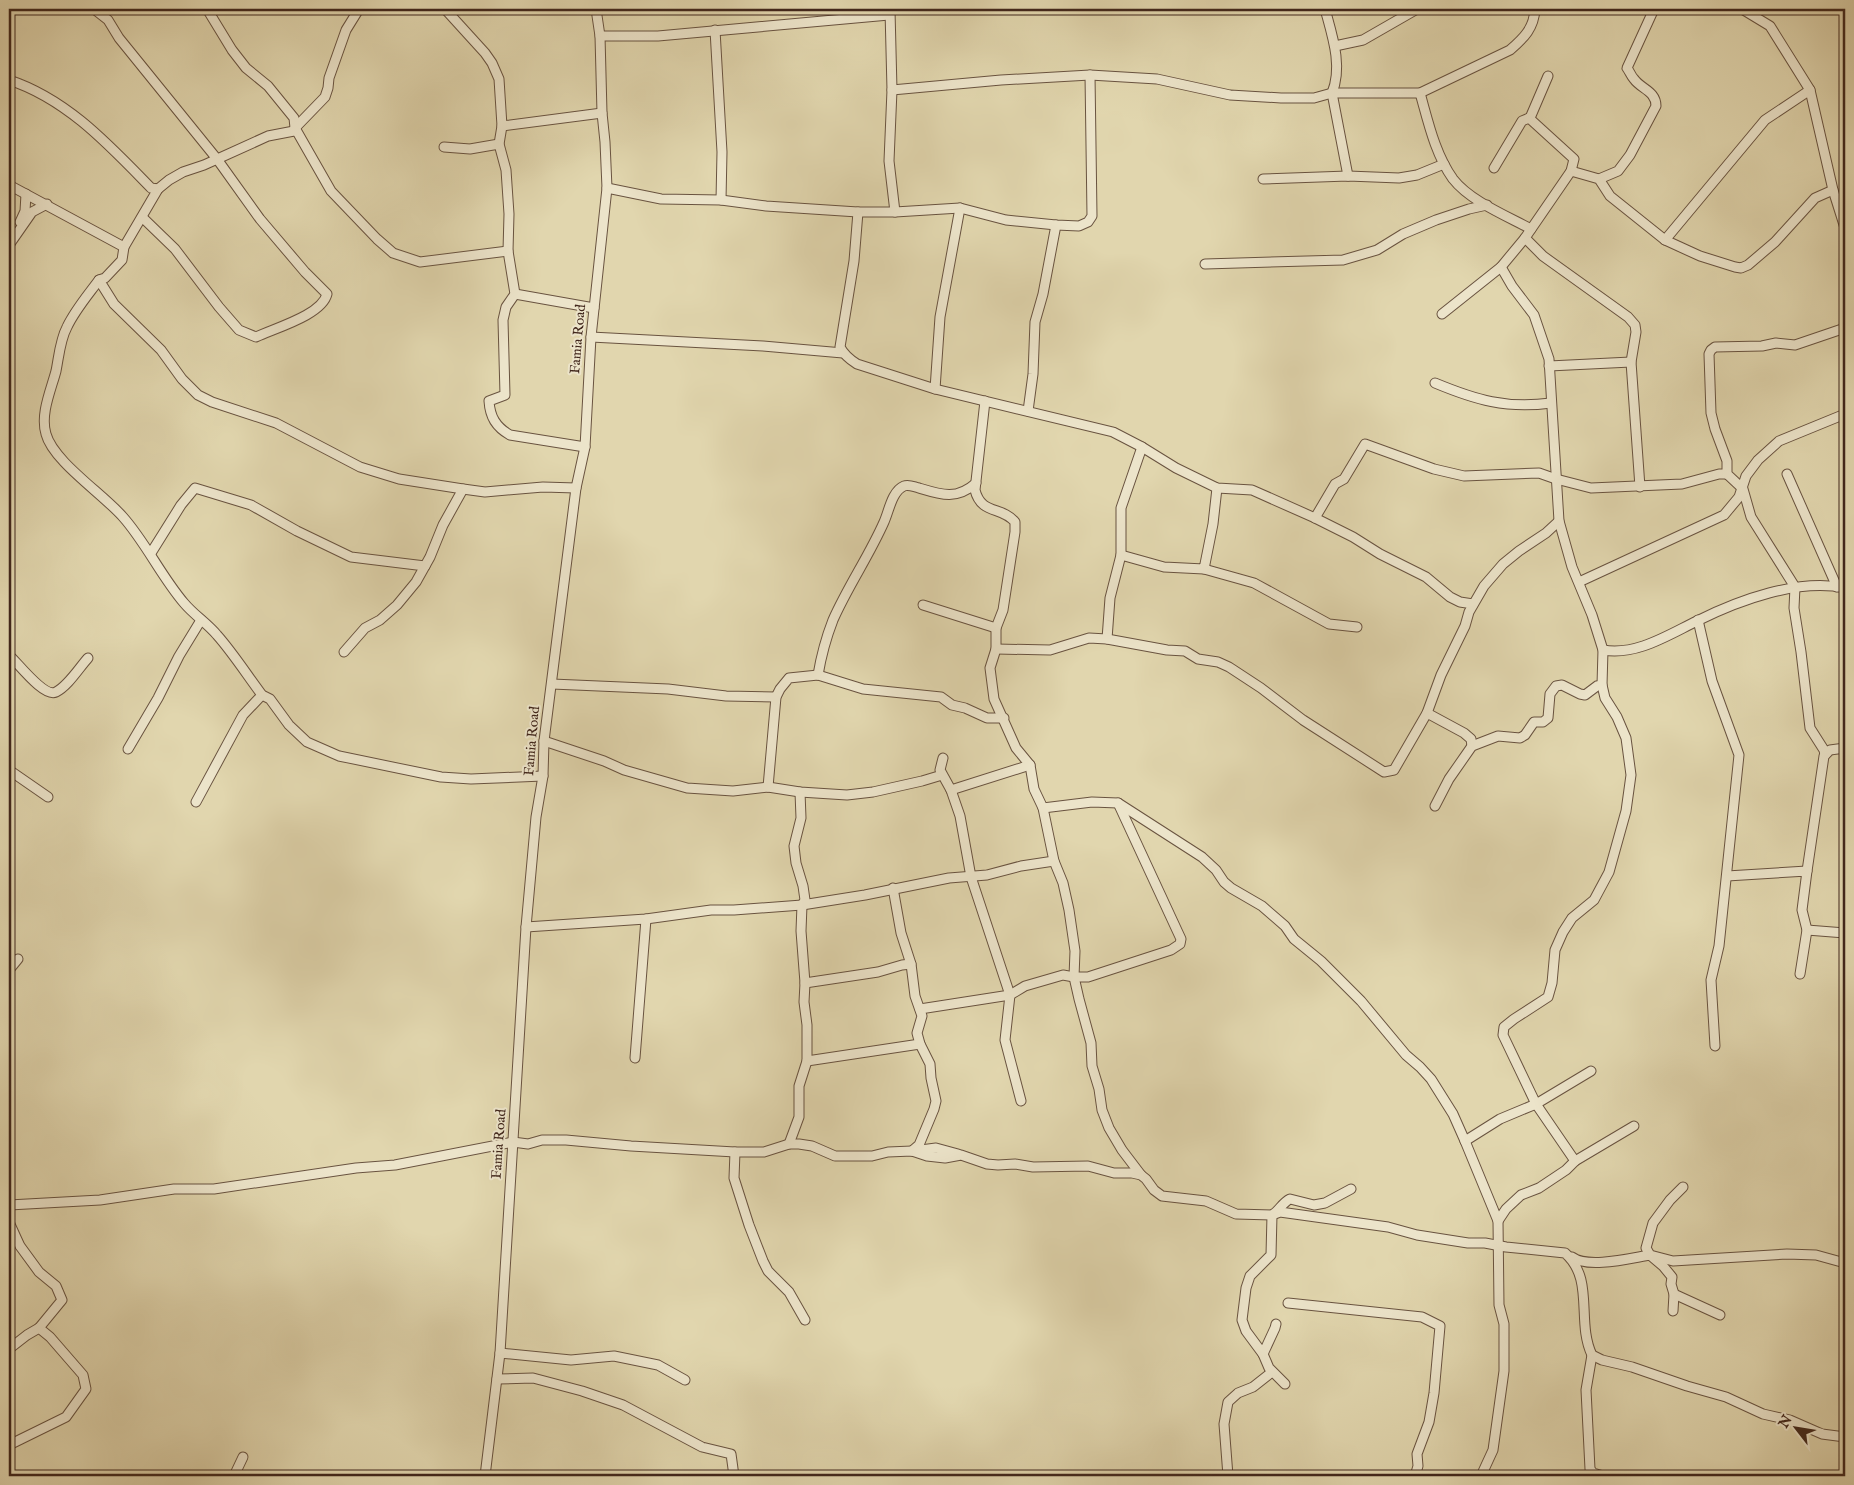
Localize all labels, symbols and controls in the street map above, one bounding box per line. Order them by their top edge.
street label: Famia Road [566,303,590,375]
street label: Famia Road [520,705,544,777]
street label: Famia Road [488,1108,510,1180]
north arrow [1772,1402,1822,1452]
text: N [1774,1412,1797,1433]

